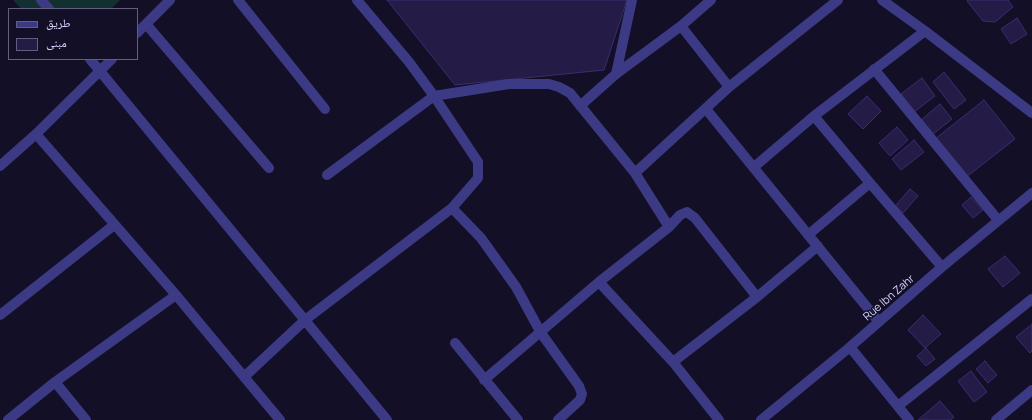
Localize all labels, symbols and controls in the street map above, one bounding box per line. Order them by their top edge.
legend [8,8,138,60]
text: طريق [46,14,71,31]
text: مبنى [46,34,67,51]
street label: Rue Ibn Zahr [861,272,917,324]

